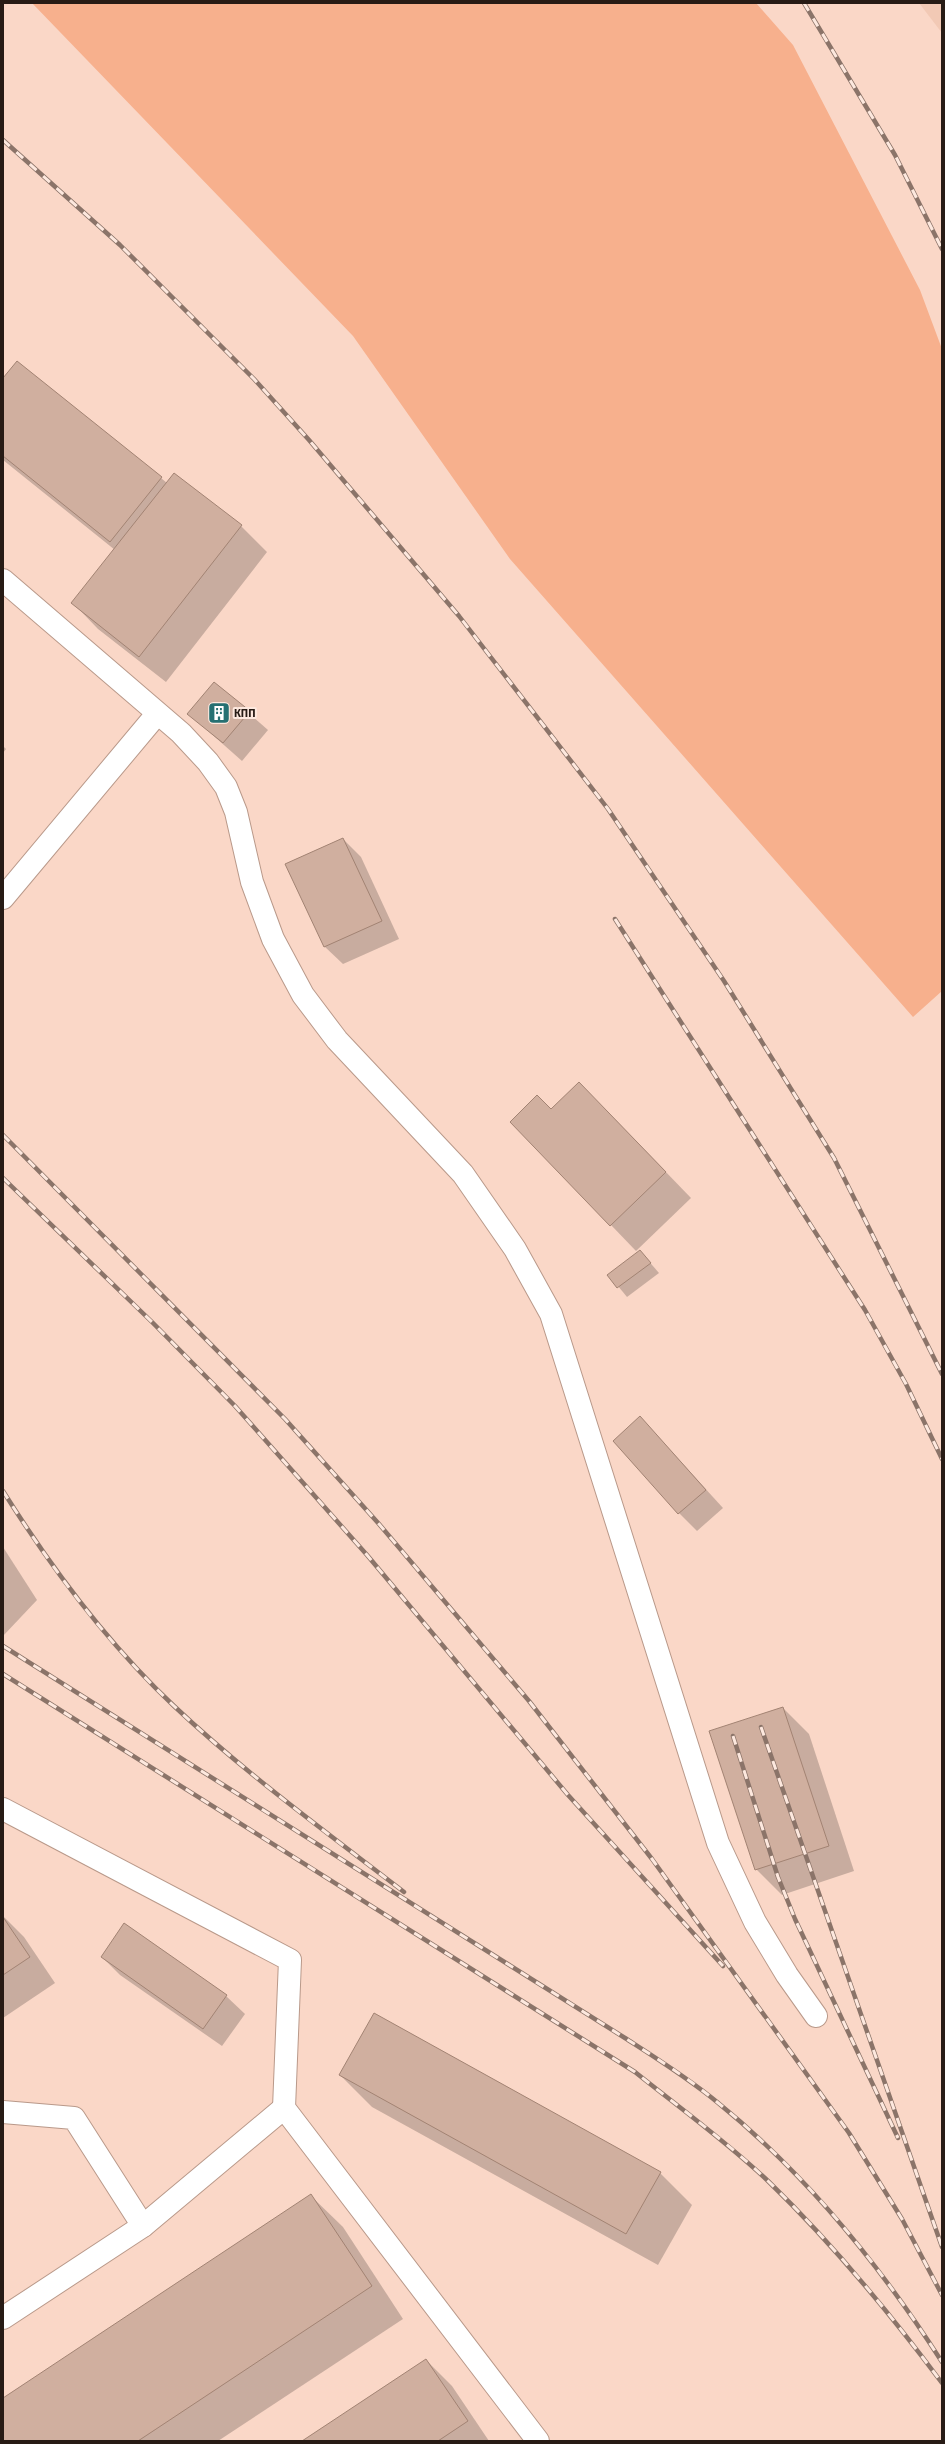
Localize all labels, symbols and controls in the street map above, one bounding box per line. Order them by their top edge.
building icon: КПП [206,700,232,726]
place label: КПП [234,707,255,720]

